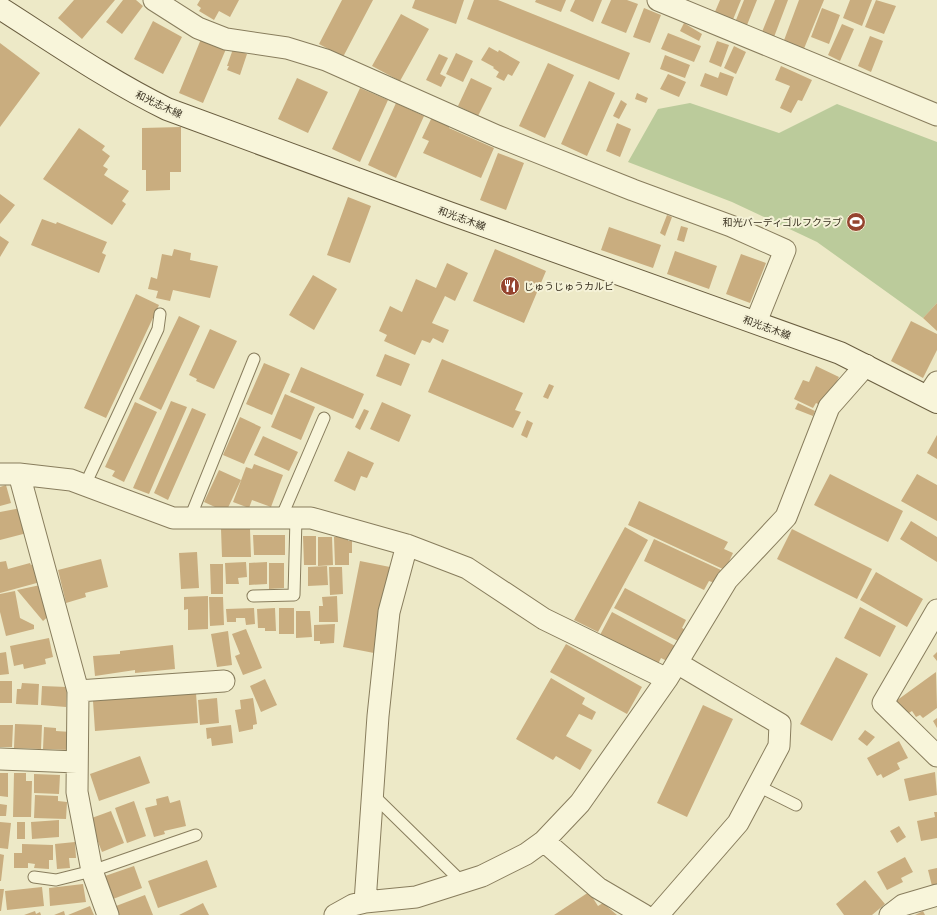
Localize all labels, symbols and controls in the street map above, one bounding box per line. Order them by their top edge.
street label: 和光志木線 [133,88,184,121]
street label: 和光志木線 [436,204,488,233]
sports icon: 和光バーディゴルフクラブ [845,211,867,233]
place label: 和光バーディゴルフクラブ [723,216,842,229]
restaurant icon: じゅうじゅうカルビ [499,275,521,297]
place label: じゅうじゅうカルビ [524,280,614,293]
street label: 和光志木線 [741,313,793,342]

